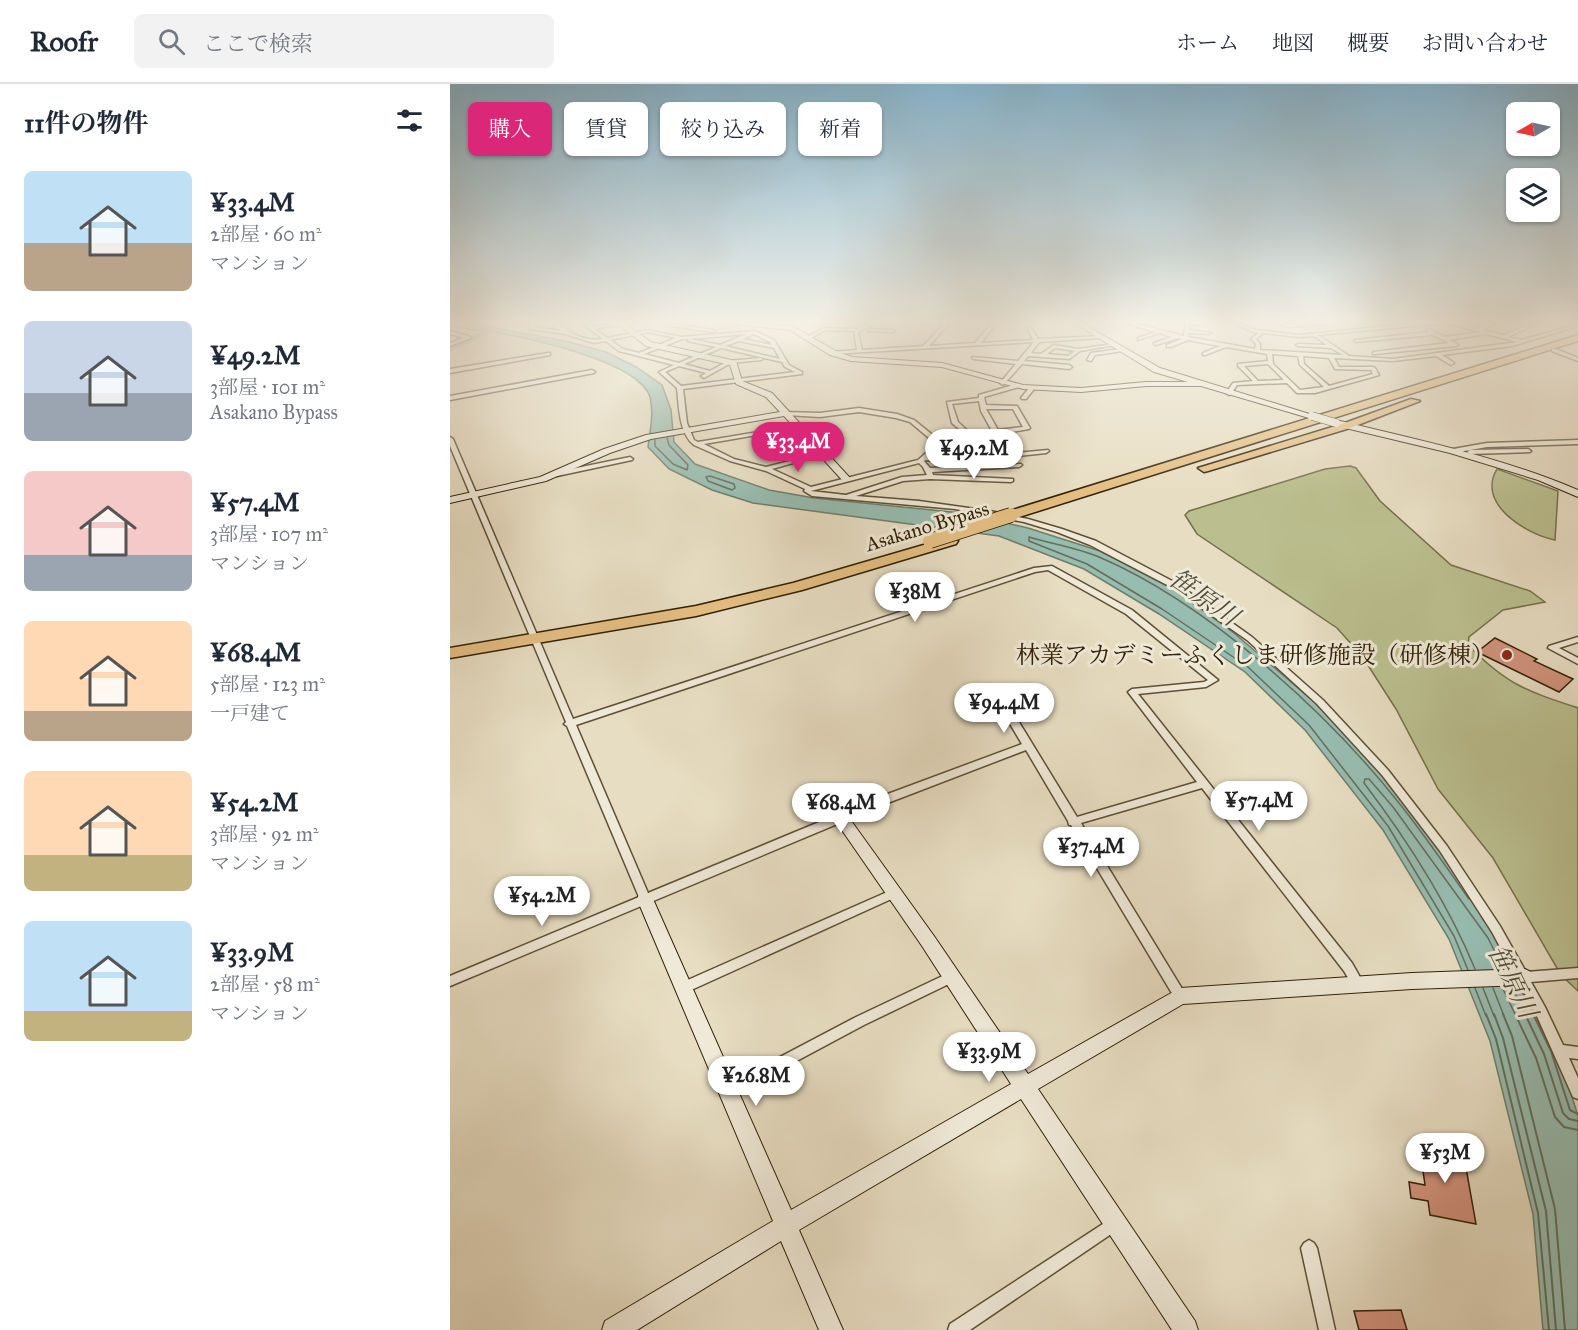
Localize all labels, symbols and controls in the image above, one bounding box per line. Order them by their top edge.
search box [134,14,554,68]
text: Roofr [30,24,98,59]
icon: search [155,25,188,58]
text: ここで検索 [203,30,313,57]
text: ホーム [1176,30,1239,56]
text: 地図 [1272,30,1314,56]
text: 概要 [1347,30,1389,56]
text: お問い合わせ [1422,30,1548,56]
chip: 購入 [468,102,552,156]
chip: 賃貸 [564,102,648,156]
chip: 絞り込み [660,102,786,156]
chip: 新着 [798,102,882,156]
north arrow [1506,102,1560,156]
map controls [1506,102,1560,222]
icon: filters [393,104,426,137]
text: 11件の物件 [24,107,149,139]
button: layers [1506,168,1560,222]
text: ¥33.4M [210,186,295,218]
icon: home [72,195,144,267]
text: 2部屋 · 60 m² [210,222,322,246]
text: マンション [210,251,309,275]
text: ¥49.2M [210,339,301,371]
icon: home [72,345,144,417]
text: 3部屋 · 101 m² [210,375,325,399]
text: Asakano Bypass [210,400,338,424]
pin: ¥33.4M [749,422,847,473]
text: ¥33.4M [765,429,831,453]
pin: ¥49.2M [925,429,1023,480]
text: ¥49.2M [939,436,1009,460]
text: ¥57.4M [210,486,300,518]
icon: home [72,495,144,567]
street label: Asakano Bypass [861,496,992,556]
text: 3部屋 · 107 m² [210,522,328,546]
text: マンション [210,551,309,575]
water label: 笹原川 [1163,562,1248,634]
pin: ¥38M [879,572,951,623]
text: ¥38M [889,579,941,603]
text: ¥68.4M [210,636,301,668]
place label: 林業アカデミーふくしま研修施設（研修棟） [1016,640,1495,670]
icon: home [72,645,144,717]
marker: 林業アカデミーふくしま研修施設（研修棟） [1500,648,1514,662]
text: 5部屋 · 123 m² [210,672,325,696]
pin: ¥94.4M [955,683,1053,734]
text: ¥94.4M [968,690,1040,714]
text: 一戸建て [210,701,290,725]
pin: ¥57.4M [1210,781,1308,832]
pin: ¥68.4M [792,783,890,834]
text: ¥54.2M [210,786,299,818]
text: ¥57.4M [1225,788,1293,812]
text: ¥68.4M [806,790,876,814]
icon: home [72,795,144,867]
text: 3部屋 · 92 m² [210,822,319,846]
pin: ¥37.4M [1042,827,1140,878]
text: ¥37.4M [1057,834,1125,858]
text: マンション [210,851,309,875]
pin: ¥54.2M [493,876,591,927]
text: ¥54.2M [508,883,576,907]
text: ¥33.9M [210,936,294,968]
water label: 笹原川 [1482,939,1546,1026]
icon: home [72,945,144,1017]
text: 2部屋 · 58 m² [210,972,320,996]
text: マンション [210,1001,309,1025]
pin: ¥33.9M [940,1032,1038,1083]
text: ¥33.9M [957,1039,1021,1063]
pin: ¥26.8M [707,1056,805,1107]
text: ¥26.8M [722,1063,790,1087]
pin: ¥53M [1409,1133,1481,1184]
text: ¥53M [1419,1140,1471,1164]

